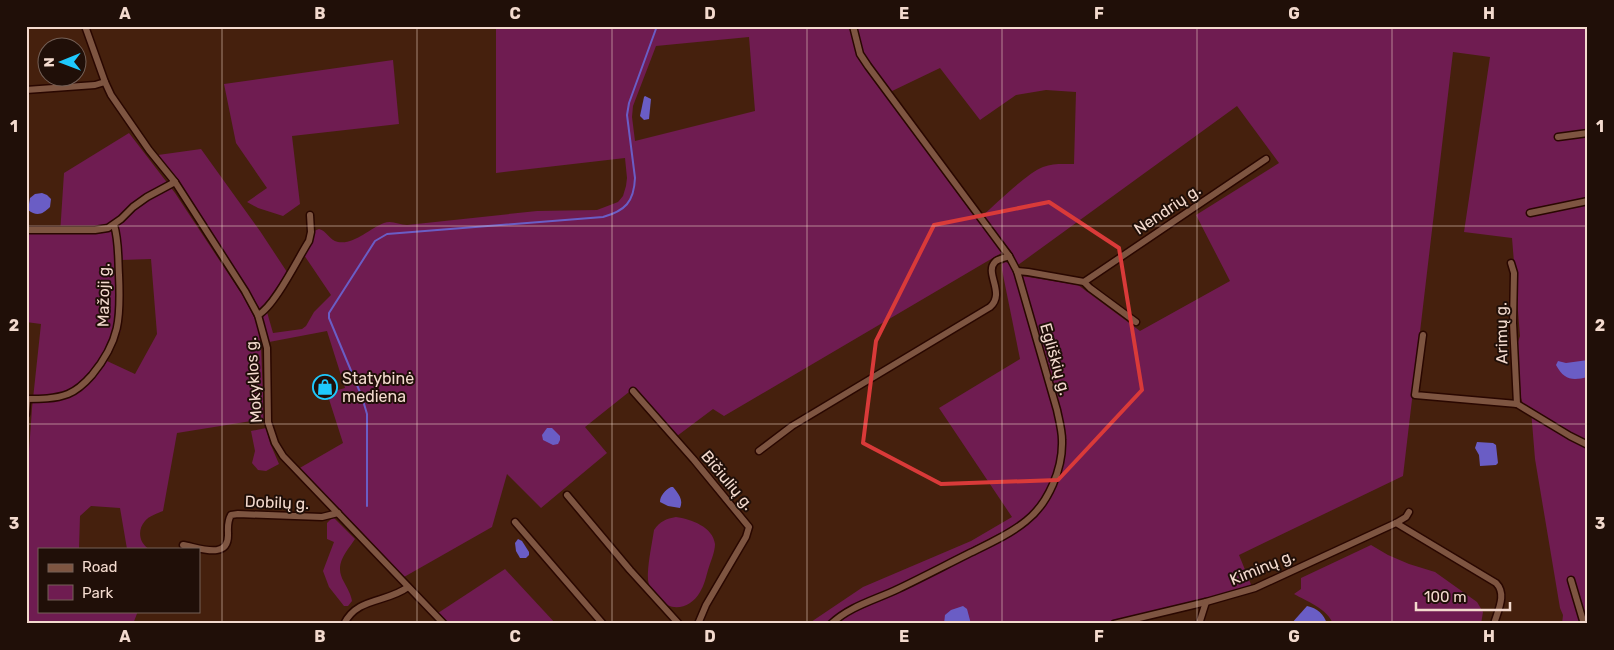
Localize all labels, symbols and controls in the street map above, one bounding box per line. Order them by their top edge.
text: A [119,4,131,23]
text: B [314,4,326,23]
text: C [509,4,521,23]
text: D [704,4,716,23]
text: E [899,4,909,23]
text: F [1094,4,1104,23]
text: G [1288,4,1300,23]
text: H [1483,4,1495,23]
north arrow [38,38,88,88]
text: N [41,57,58,67]
text: 1 [10,117,18,136]
text: 1 [1596,117,1604,136]
street label: Nendrių g. [1130,180,1204,239]
street label: Mažoji g. [93,263,114,327]
street label: Arimų g. [1491,302,1512,364]
text: 2 [9,316,19,335]
text: 2 [1595,316,1605,335]
street label: Egliškių g. [1036,321,1075,397]
street label: Mokyklos g. [241,336,266,424]
place label: Statybinė mediena [342,369,414,406]
shop icon: Statybinė mediena [312,374,338,400]
street label: Bičiulių g. [697,447,758,514]
street label: Dobilų g. [244,492,310,513]
text: 3 [9,514,19,533]
text: 3 [1595,514,1605,533]
street label: Kiminų g. [1227,546,1297,589]
legend [38,548,200,612]
text: Road [82,558,118,576]
scale bar [1416,580,1510,612]
text: Park [82,584,113,602]
text: 100 m [1424,588,1466,606]
text: A [119,627,131,646]
text: B [314,627,326,646]
text: C [509,627,521,646]
text: D [704,627,716,646]
text: E [899,627,909,646]
text: F [1094,627,1104,646]
text: G [1288,627,1300,646]
text: H [1483,627,1495,646]

